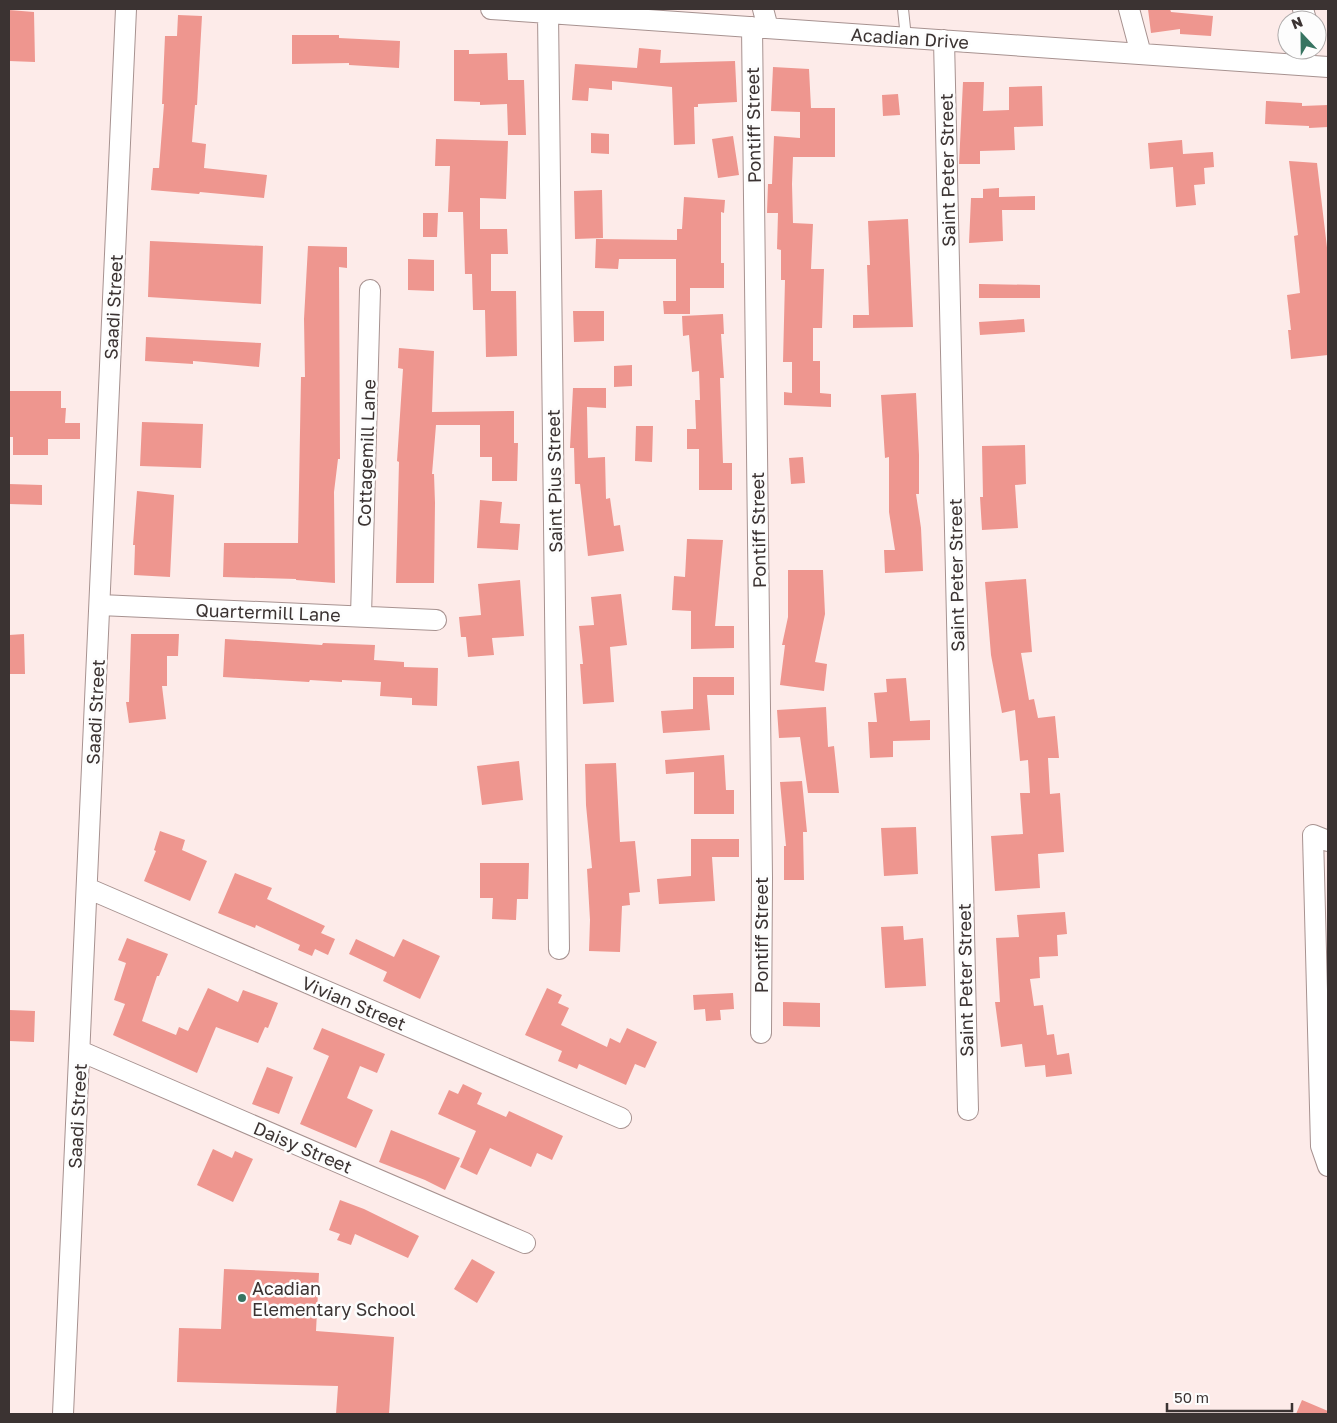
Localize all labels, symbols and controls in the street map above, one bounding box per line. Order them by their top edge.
north arrow [1277,10,1327,60]
text: N [1289,13,1305,32]
street label: Acadian Drive [850,23,970,53]
street label: Pontiff Street [741,67,765,183]
street label: Saint Peter Street [935,93,959,247]
street label: Saadi Street [99,254,127,360]
street label: Cottagemill Lane [352,379,380,527]
street label: Saint Pius Street [542,409,566,553]
street label: Pontiff Street [746,472,770,588]
street label: Saint Peter Street [944,498,968,652]
street label: Quartermill Lane [195,598,341,626]
street label: Saadi Street [81,659,109,765]
street label: Pontiff Street [750,877,772,993]
street label: Saint Peter Street [953,903,977,1057]
street label: Vivian Street [299,971,409,1035]
street label: Saadi Street [63,1063,91,1169]
street label: Daisy Street [250,1116,356,1178]
place label: Acadian Elementary School [252,1277,416,1320]
marker: Acadian Elementary School [236,1292,248,1304]
scale bar [1167,1380,1292,1412]
text: 50 m [1174,1388,1209,1406]

